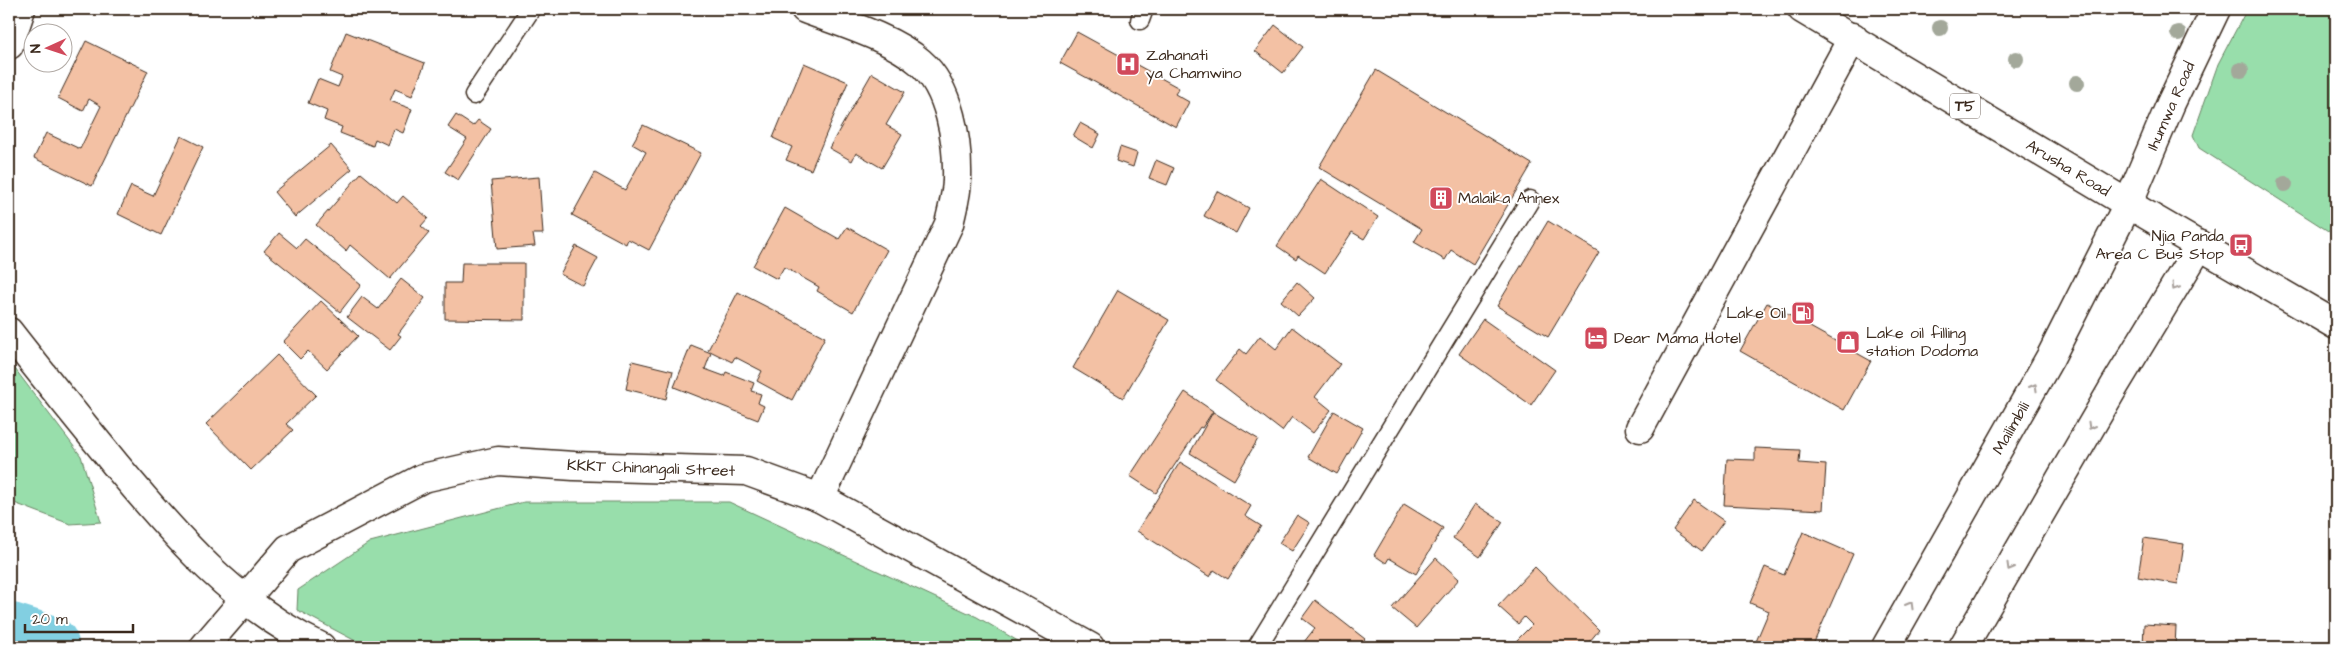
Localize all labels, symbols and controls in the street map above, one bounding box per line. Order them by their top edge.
north arrow [22,22,72,72]
text: N [26,44,46,54]
place label: Zahanati ya Chamwino [1146,44,1242,85]
hospital icon: Zahanati ya Chamwino [1115,51,1141,77]
street label: Ihumwa Road [2142,58,2200,154]
road number: T5 [1950,94,1980,118]
street label: Arusha Road [2022,134,2114,202]
building icon: Malaika Annex [1428,185,1454,211]
place label: Malaika Annex [1458,187,1560,209]
place label: Njia Panda Area C Bus Stop [2095,225,2224,265]
bus stop icon: Njia Panda Area C Bus Stop [2228,232,2254,258]
one-way arrow [2171,281,2181,290]
fuel station icon: Lake Oil [1790,300,1816,326]
place label: Lake Oil [1726,302,1786,324]
place label: Lake oil filling station Dodoma [1866,322,1978,362]
hotel icon: Dear Mama Hotel [1583,325,1609,351]
place label: Dear Mama Hotel [1614,327,1741,349]
shop icon: Lake oil filling station Dodoma [1835,329,1861,355]
one-way arrow [2027,384,2037,393]
street label: Mailimbili [1987,397,2035,458]
one-way arrow [2087,421,2097,430]
street label: KKKT Chinangali Street [566,454,736,483]
one-way arrow [2006,561,2016,570]
scale bar [25,601,132,633]
one-way arrow [1904,601,1914,610]
text: 20 m [32,609,68,630]

